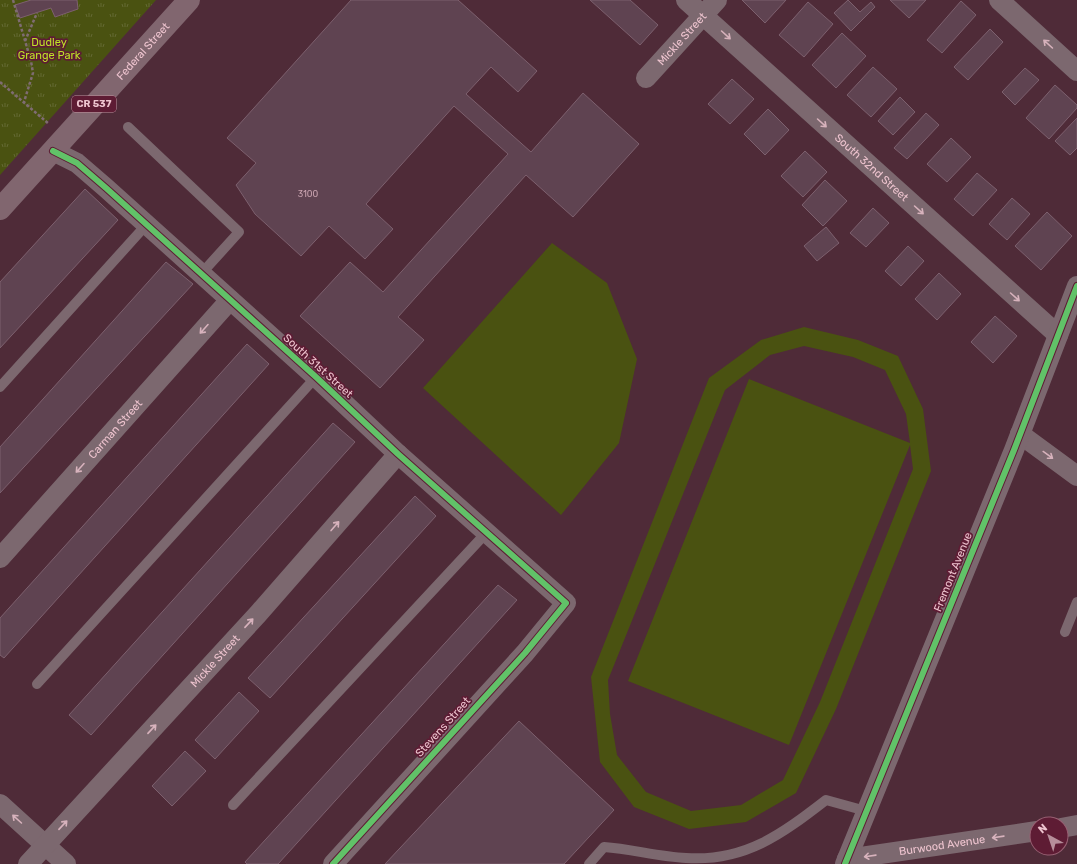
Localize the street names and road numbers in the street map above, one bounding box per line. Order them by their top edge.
street label: Mickle Street [654,9,709,68]
street label: Federal Street [114,19,172,82]
road number: CR 537 [72,96,116,112]
street label: South 32nd Street [832,131,912,204]
street label: South 31st Street [281,331,356,401]
street label: Carman Street [85,396,145,461]
street label: Fremont Avenue [931,530,975,614]
street label: Mickle Street [188,631,243,690]
street label: Stevens Street [413,694,474,760]
street label: Burwood Avenue [898,832,986,858]

